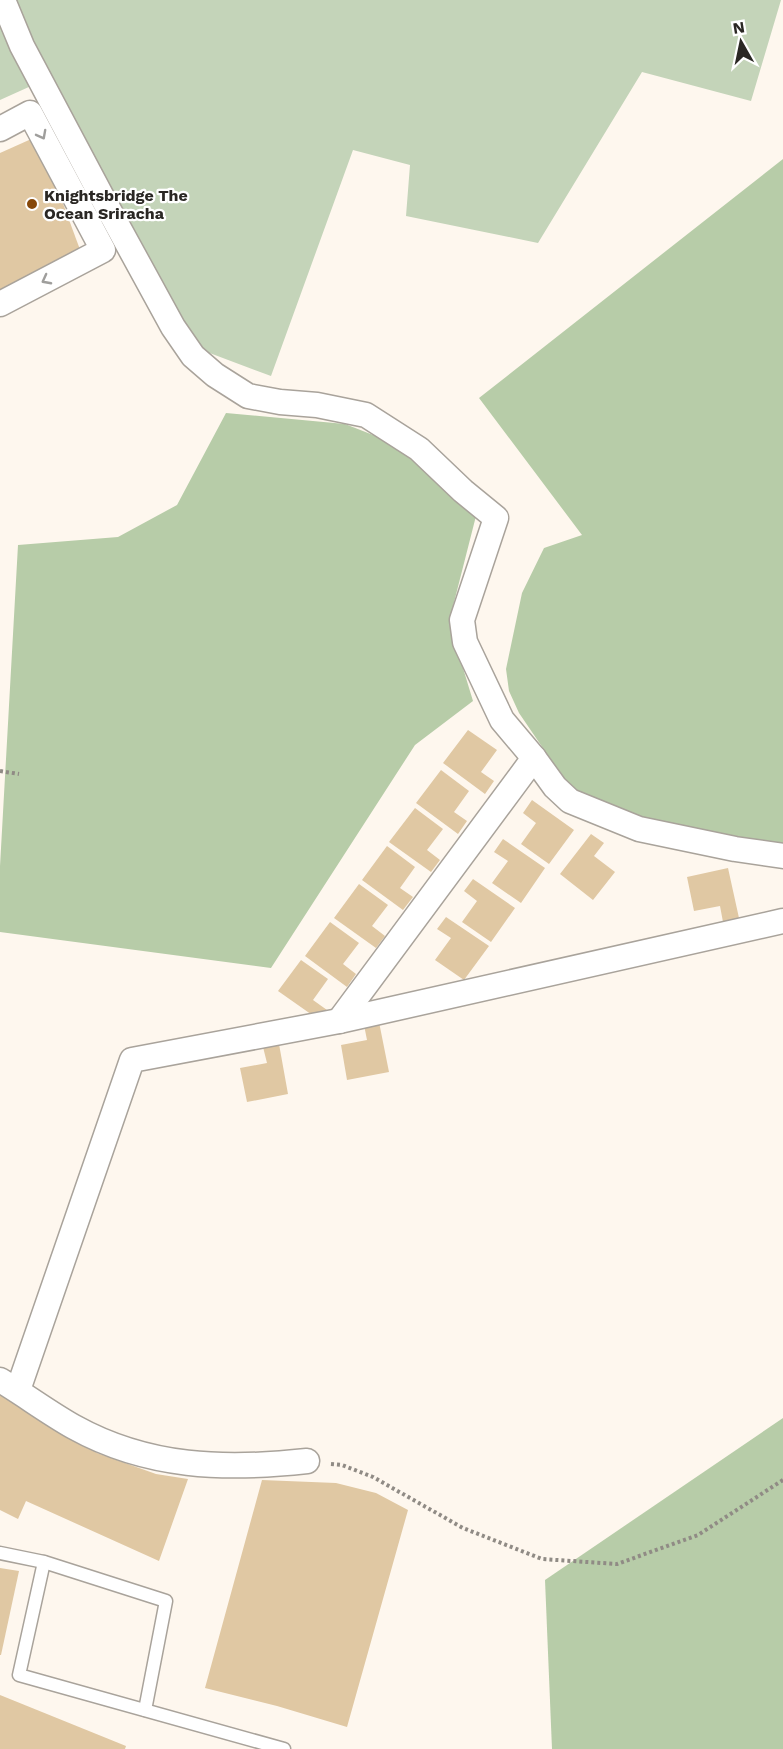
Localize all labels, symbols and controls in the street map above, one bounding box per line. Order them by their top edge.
north arrow [711,12,771,72]
text: N [731,17,746,38]
one-way arrow [35,129,46,140]
place label: Knightsbridge The Ocean Sriracha [44,186,188,223]
marker: Knightsbridge The Ocean Sriracha [25,197,39,211]
one-way arrow [41,273,52,284]

